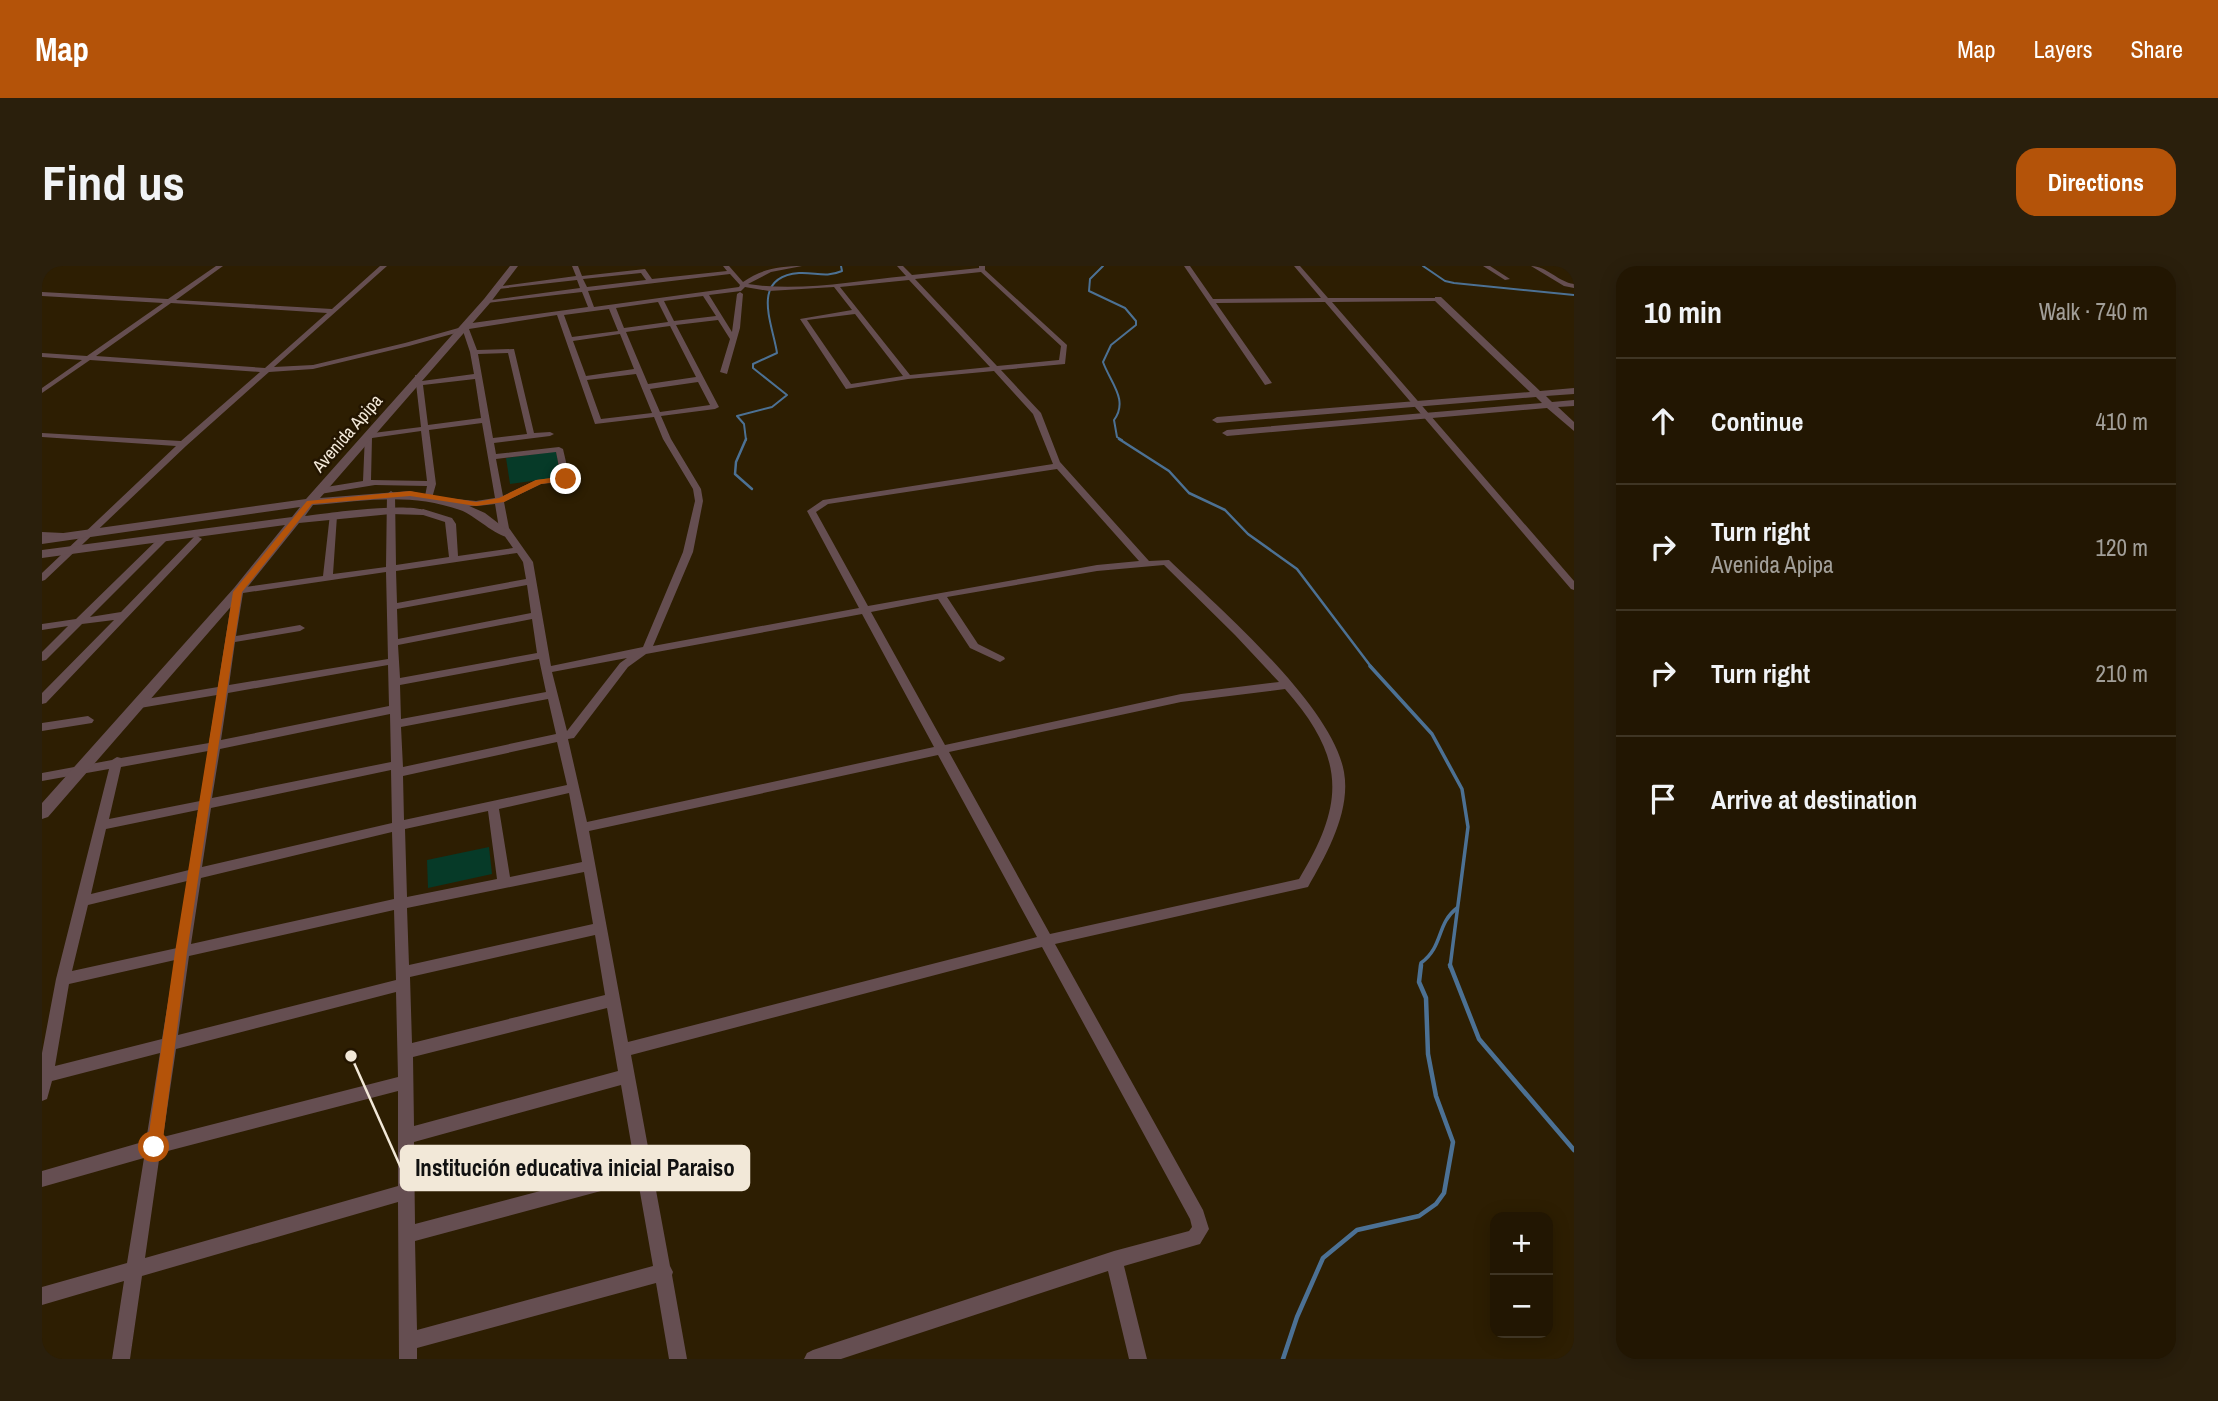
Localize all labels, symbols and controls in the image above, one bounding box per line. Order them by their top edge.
text: Map [35,27,89,71]
text: Map [1957,33,1995,65]
text: Layers [2033,33,2092,65]
text: Share [2130,33,2183,65]
button: Directions [2016,148,2176,216]
text: Find us [42,149,185,215]
text: 10 min [1644,292,1722,332]
text: Walk · 740 m [2039,296,2148,327]
street label: Avenida Apipa [305,389,388,478]
icon: ahead [1644,402,1682,440]
text: Continue [1711,404,1803,439]
text: 410 m [2096,406,2148,437]
route end [550,463,581,494]
text: Turn right [1711,514,1810,549]
icon: right [1644,528,1682,566]
text: 120 m [2096,532,2148,563]
text: Avenida Apipa [1711,549,1833,580]
icon: right [1644,654,1682,692]
text: Turn right [1711,656,1810,691]
text: 210 m [2096,658,2148,689]
icon: arrive [1644,780,1682,818]
text: Arrive at destination [1711,782,1917,817]
route start [138,1131,169,1162]
callout: Institución educativa inicial Paraiso [401,1146,749,1190]
text: Institución educativa inicial Paraiso [415,1152,735,1183]
map controls [1490,1212,1553,1338]
button: + [1490,1212,1553,1275]
button: − [1490,1275,1553,1338]

